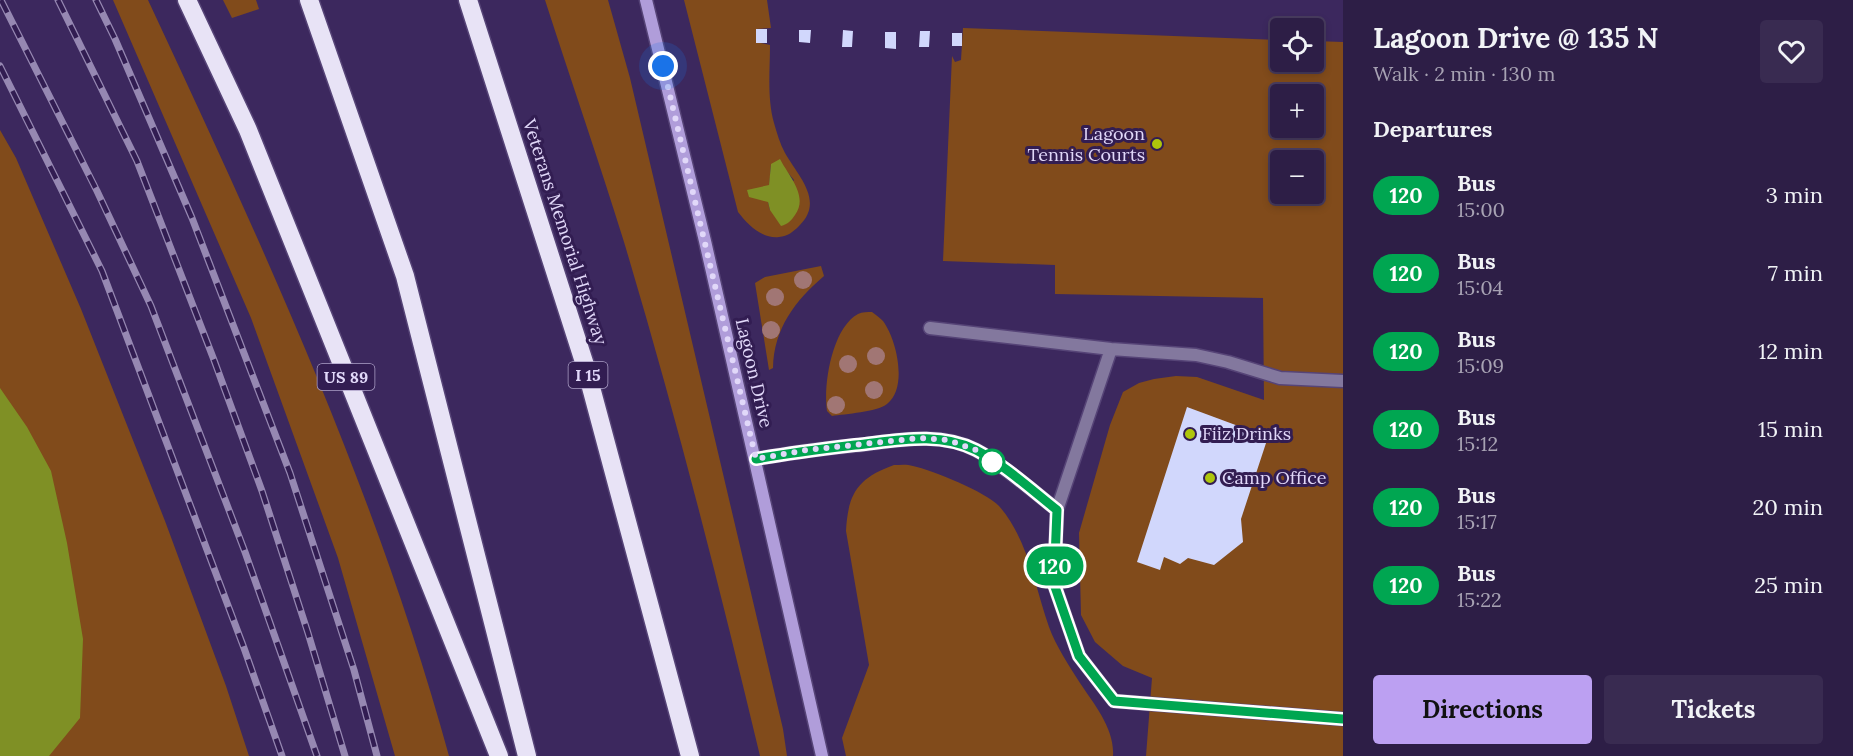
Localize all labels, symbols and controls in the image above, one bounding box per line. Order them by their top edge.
map controls [1270,18,1324,204]
button: locate [1270,18,1324,72]
text: Lagoon Drive @ 135 N [1373,20,1658,56]
button: heart [1760,20,1823,83]
your location [648,51,678,81]
text: Walk · 2 min · 130 m [1373,61,1555,86]
button: + [1270,84,1324,138]
street label: Veterans Memorial Highway [518,115,613,348]
text: Departures [1373,115,1492,143]
place label: Lagoon Tennis Courts [1028,122,1145,166]
marker: Lagoon Tennis Courts [1150,137,1164,151]
button: − [1270,150,1324,204]
text: Bus [1457,169,1496,197]
text: 3 min [1766,181,1823,209]
text: 120 [1389,182,1423,209]
text: 15:00 [1457,197,1505,222]
text: Bus [1457,247,1496,275]
text: 7 min [1768,259,1823,287]
text: 120 [1389,260,1423,287]
text: 15:04 [1457,275,1503,300]
street label: Lagoon Drive [731,316,778,430]
text: Bus [1457,325,1496,353]
text: 12 min [1758,337,1823,365]
text: 120 [1389,338,1423,365]
text: 15:09 [1457,353,1504,378]
road number: I 15 [568,362,608,388]
road number: US 89 [318,364,374,390]
text: Bus [1457,403,1496,431]
text: 15 min [1758,415,1823,443]
text: 120 [1389,416,1423,443]
place label: Fiiz Drinks [1202,422,1291,445]
marker: Fiiz Drinks [1183,427,1197,441]
text: 15:12 [1457,431,1498,456]
unlabelled marker [979,449,1005,475]
place label: Camp Office [1222,466,1327,489]
marker: Camp Office [1203,471,1217,485]
text: Bus [1457,481,1496,509]
text: 20 min [1753,493,1823,521]
text: 120 [1389,494,1423,521]
text: 15:17 [1457,509,1497,534]
line badge: 120 [1020,546,1090,586]
text: 120 [1038,553,1072,580]
text: Bus [1457,559,1496,587]
text: 25 min [1754,571,1823,599]
text: 120 [1389,572,1423,599]
text: 15:22 [1457,587,1502,612]
button: Directions [1373,675,1592,744]
button: Tickets [1604,675,1823,744]

